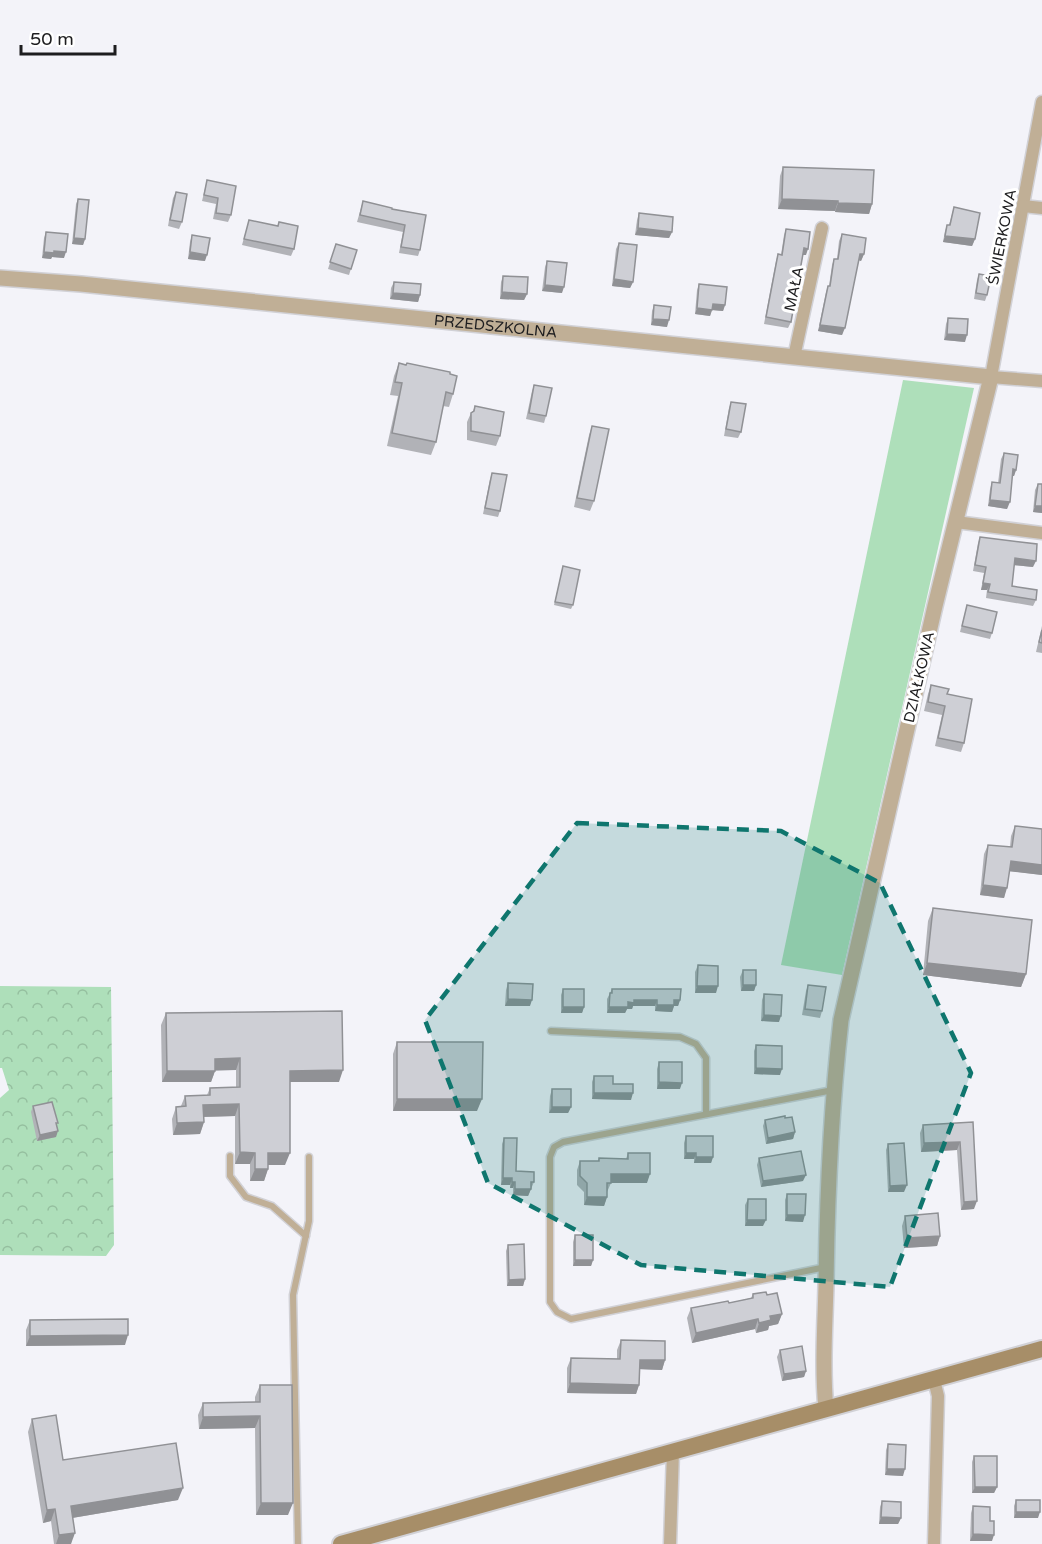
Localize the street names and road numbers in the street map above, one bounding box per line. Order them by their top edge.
street label: ŚWIERKOWA [984,188,1020,286]
street label: MAŁA [780,265,808,313]
street label: PRZEDSZKOLNA [433,311,558,342]
street label: DZIAŁKOWA [900,630,938,724]

